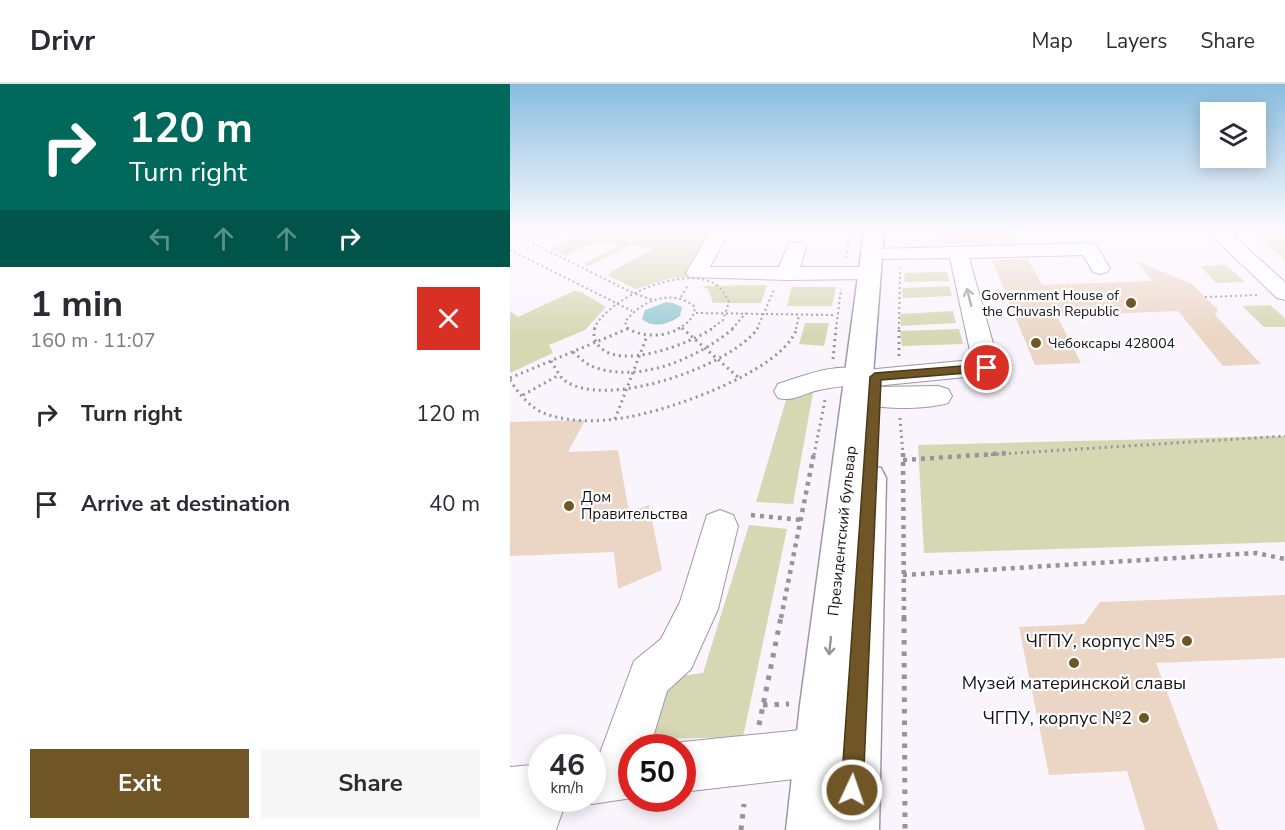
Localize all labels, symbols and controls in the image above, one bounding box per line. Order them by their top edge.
text: Drivr [30,22,95,60]
text: Map [1031,27,1073,55]
text: Layers [1106,27,1167,55]
text: Share [1200,27,1255,55]
text: 120 m [129,100,253,157]
map controls [1200,102,1266,168]
button: layers [1200,102,1266,168]
icon: right [30,108,108,186]
text: Turn right [129,154,247,191]
icon: left [144,222,177,255]
icon: ahead [207,222,240,255]
icon: ahead [270,222,303,255]
icon: right [333,222,366,255]
text: 1 min [30,280,123,329]
place label: Government House of the Chuvash Republic [981,286,1120,321]
button: close [417,287,480,350]
one-way arrow [963,288,975,307]
marker: Government House of the Chuvash Republic [1124,296,1138,310]
text: 160 m · 11:07 [30,327,156,354]
place label: Чебоксары 428004 [1048,334,1175,353]
marker: Чебоксары 428004 [1029,336,1043,350]
pin [961,342,1012,393]
icon: arrive [970,351,1003,384]
icon: right [30,398,63,431]
text: Turn right [81,399,182,429]
text: 120 m [416,399,480,429]
street label: Президентский бульвар [823,445,861,617]
place label: Дом Правительства [581,487,688,524]
icon: arrive [30,488,63,521]
text: Arrive at destination [81,489,290,519]
text: 40 m [429,489,480,519]
marker: Дом Правительства [562,499,576,513]
place label: ЧГПУ, корпус №5 [1026,629,1175,653]
marker: ЧГПУ, корпус №5 [1180,634,1194,648]
one-way arrow [824,635,835,655]
marker: Музей материнской славы [1067,656,1081,670]
place label: Музей материнской славы [962,671,1186,695]
place label: ЧГПУ, корпус №2 [983,706,1132,730]
marker: ЧГПУ, корпус №2 [1137,711,1151,725]
speed limit sign: 50 [618,734,696,812]
text: 46 [549,745,585,786]
button: Exit [30,749,249,818]
button: Share [261,749,480,818]
position arrow [820,758,884,822]
text: km/h [550,778,584,798]

